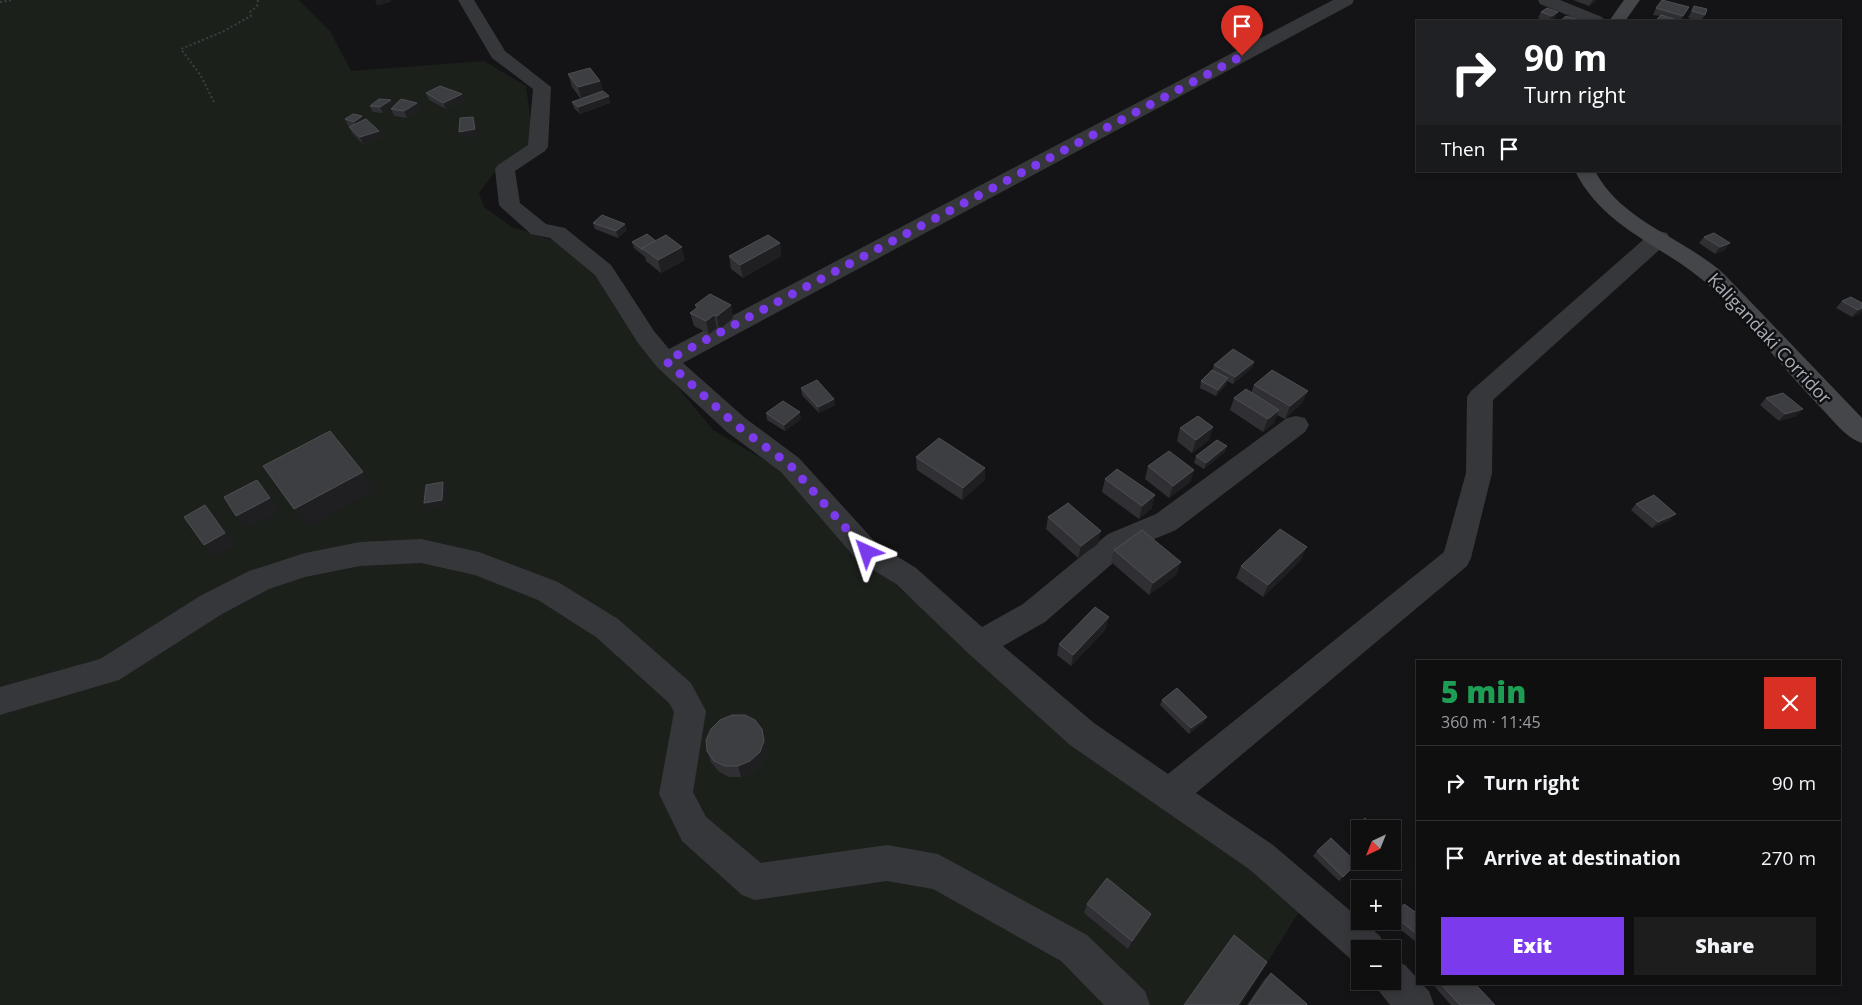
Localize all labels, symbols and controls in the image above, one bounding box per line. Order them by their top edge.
pin [1221,5,1263,56]
icon: arrive [1228,12,1256,40]
text: 90 m [1524,34,1607,81]
icon: right [1441,40,1506,105]
text: Turn right [1524,79,1626,109]
icon: arrive [1495,135,1523,163]
text: Then [1441,136,1485,162]
street label: Kaligandaki Corridor [1703,267,1838,409]
position arrow [840,525,892,577]
text: 5 min [1441,671,1526,712]
button: close [1764,677,1816,729]
text: 360 m · 11:45 [1441,711,1541,733]
icon: right [1441,769,1469,797]
text: Turn right [1484,770,1579,796]
text: 90 m [1772,770,1816,796]
north arrow [1351,820,1401,870]
map controls [1351,820,1401,990]
icon: arrive [1441,844,1469,872]
text: Arrive at destination [1484,845,1681,871]
text: 270 m [1761,845,1816,871]
button: + [1351,880,1401,930]
button: Exit [1441,917,1624,975]
button: Share [1634,917,1816,975]
button: − [1351,940,1401,990]

